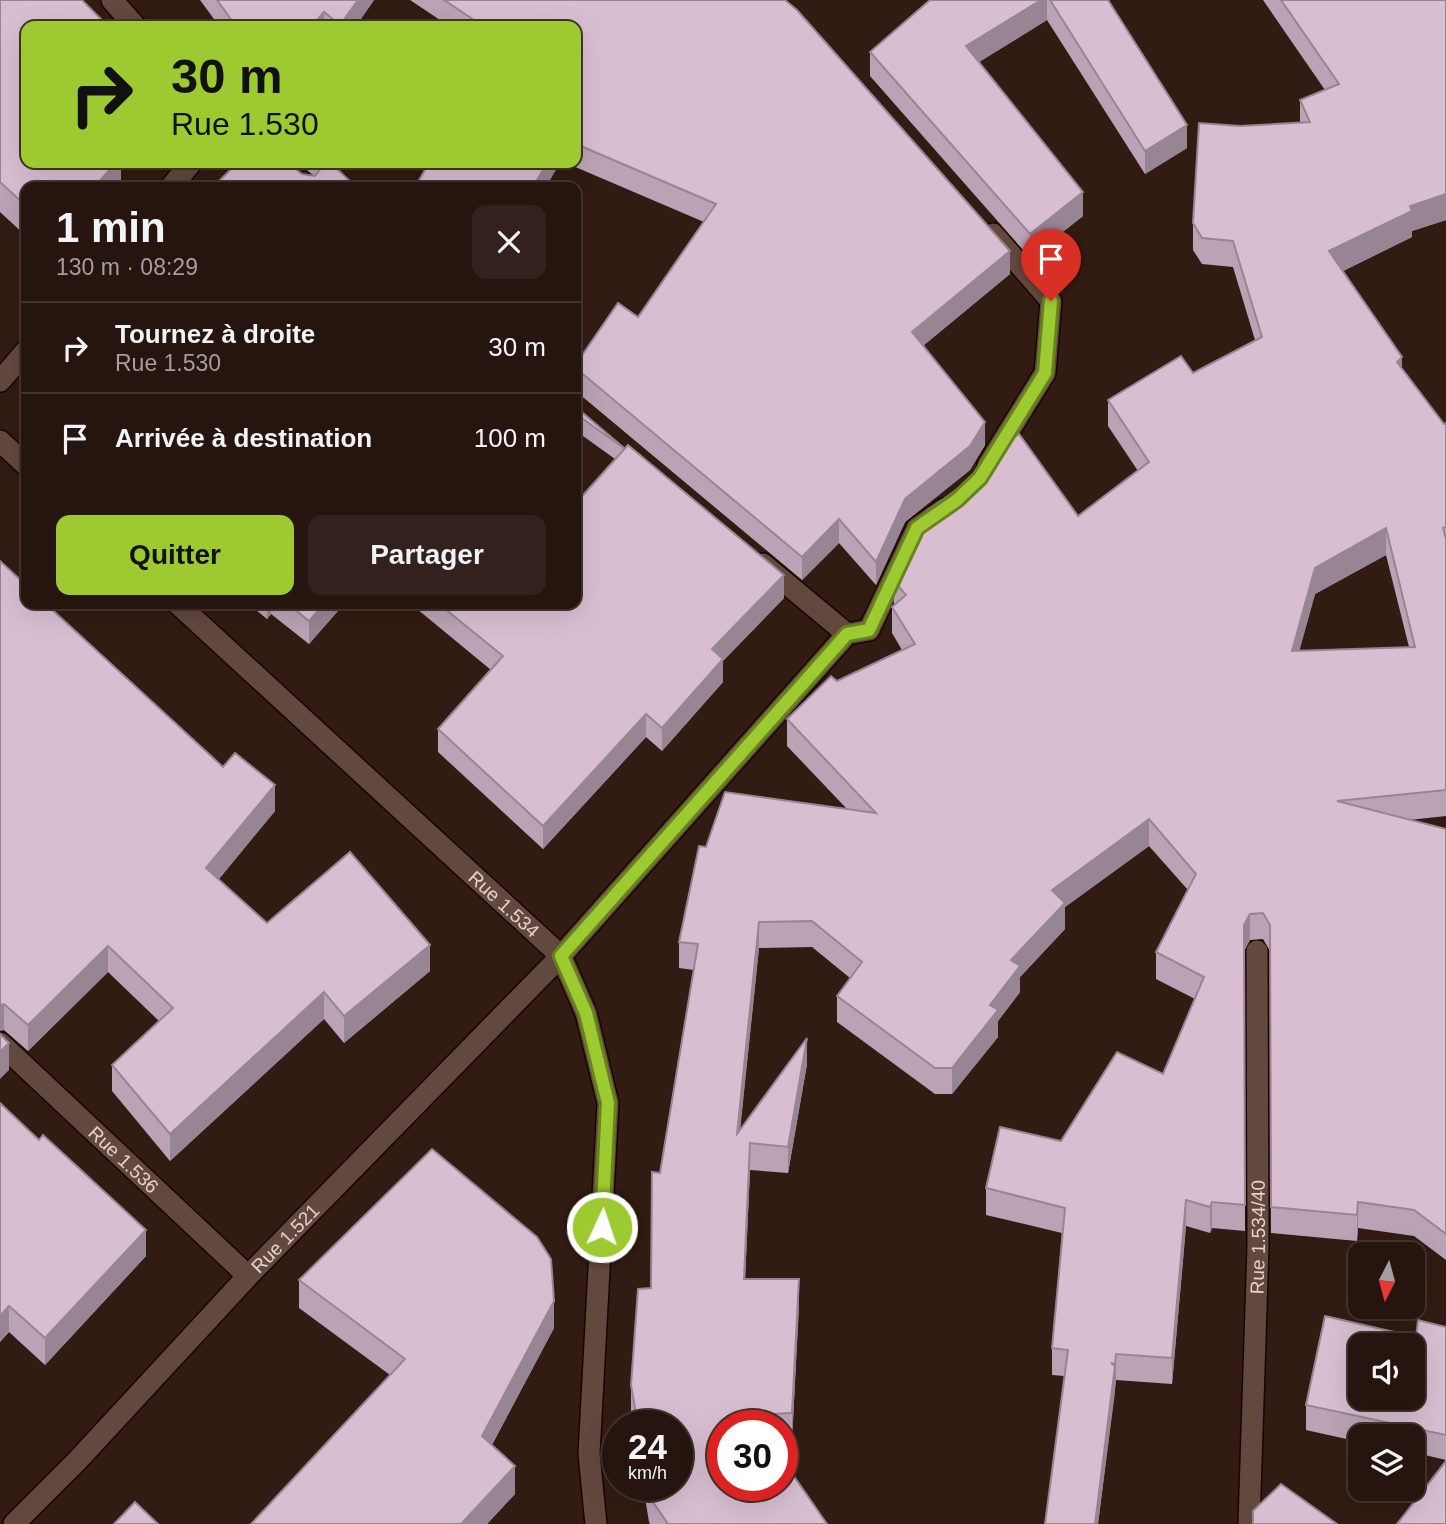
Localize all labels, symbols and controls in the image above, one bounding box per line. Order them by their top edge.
icon: right [56,49,147,140]
text: 30 m [171,49,283,103]
text: Rue 1.530 [171,106,319,142]
text: 1 min [56,204,166,251]
button: close [472,205,546,279]
pin [1021,229,1081,301]
icon: arrive [1032,240,1070,278]
text: 130 m · 08:29 [56,254,198,280]
text: Tournez à droite [115,319,315,349]
icon: right [56,329,94,367]
text: 30 m [488,332,546,362]
text: Rue 1.530 [115,350,221,376]
icon: arrive [56,420,94,458]
text: Arrivée à destination [115,423,372,453]
text: 100 m [474,423,546,453]
button: Quitter [56,515,294,595]
button: Partager [308,515,546,595]
street label: Rue 1.534 [464,867,544,942]
street label: Rue 1.536 [84,1122,163,1197]
street label: Rue 1.534/40 [1246,1180,1269,1295]
position arrow [565,1190,639,1264]
street label: Rue 1.521 [247,1200,324,1277]
north arrow [1348,1242,1424,1320]
map controls [1348,1242,1425,1501]
button: sound [1348,1333,1425,1410]
speed limit sign: 30 [707,1410,798,1501]
button: layers [1348,1424,1425,1501]
text: 24 [628,1427,667,1466]
text: km/h [628,1463,667,1483]

